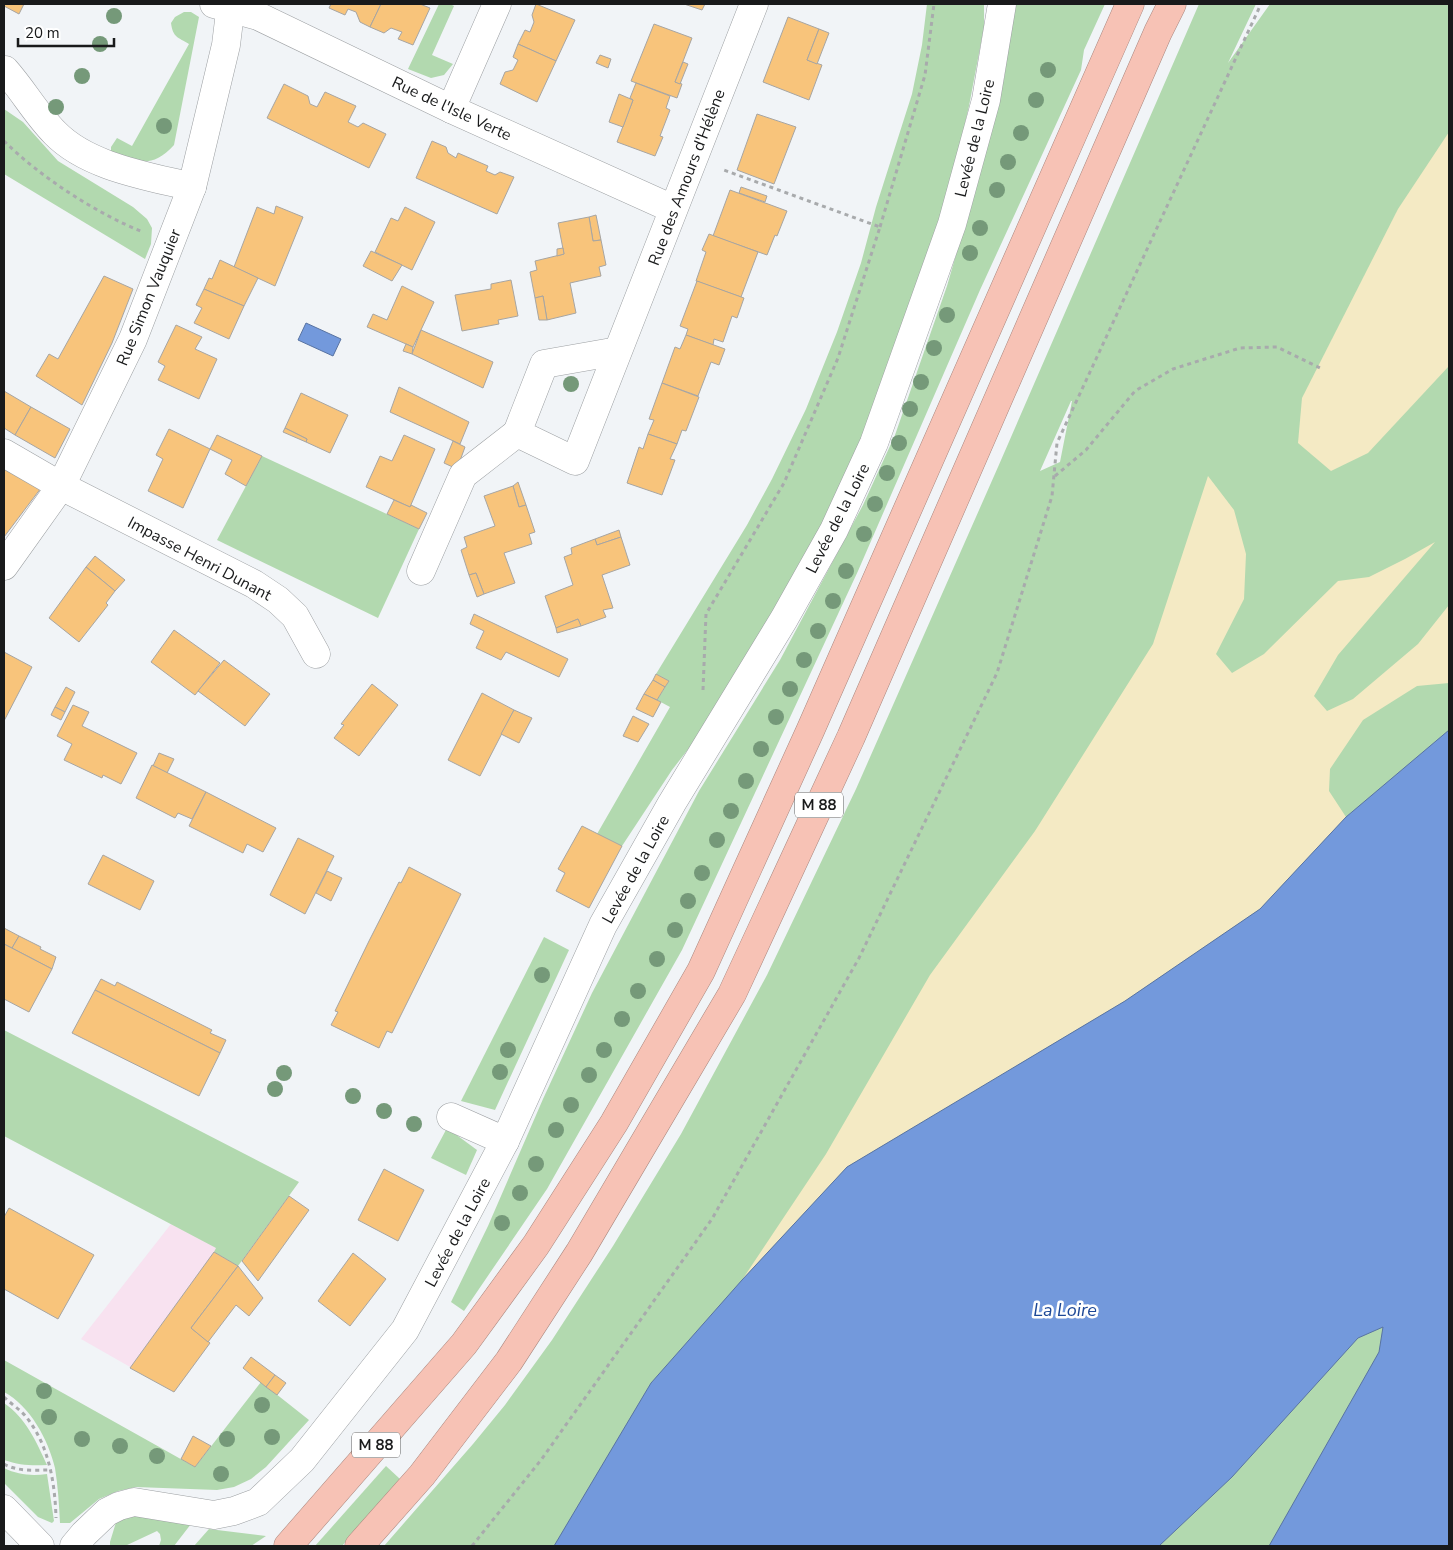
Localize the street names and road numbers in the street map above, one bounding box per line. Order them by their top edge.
street label: Rue de l'Isle Verte [388,72,515,146]
street label: Levée de la Loire [950,77,1000,200]
street label: Rue des Amours d'Hélène [643,86,731,269]
street label: Rue Simon Vauquier [111,226,186,369]
street label: Levée de la Loire [801,460,875,577]
street label: Impasse Henri Dunant [124,512,276,606]
road number: M 88 [795,792,843,818]
street label: Levée de la Loire [597,811,675,928]
street label: Levée de la Loire [420,1174,496,1291]
road number: M 88 [352,1432,400,1458]

